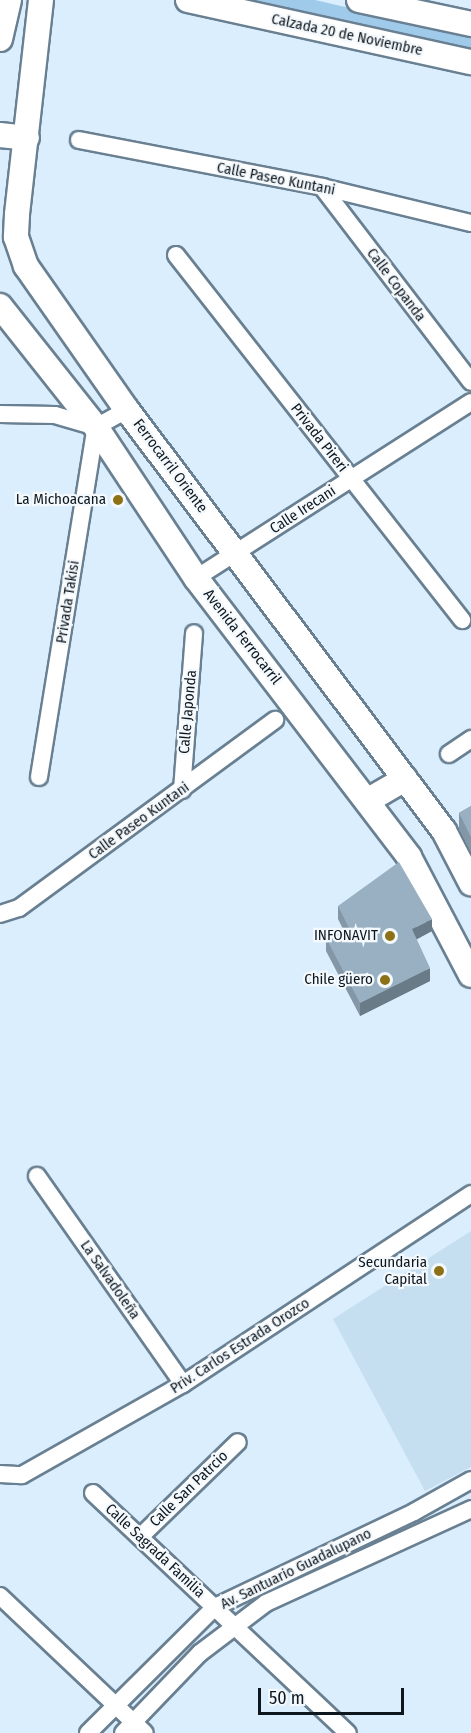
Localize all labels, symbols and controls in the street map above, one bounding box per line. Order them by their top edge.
street label: Calzada 20 de Noviembre [270,10,424,60]
street label: Calle Paseo Kuntani [215,159,337,199]
street label: Calle Copanda [363,245,429,325]
street label: Privada Pireri [287,400,351,476]
street label: Ferrocarril Oriente [129,416,211,516]
street label: Calle Irecani [267,482,339,538]
place label: La Michoacana [16,491,106,509]
marker: La Michoacana [111,493,125,507]
street label: Privada Takisi [53,559,83,645]
street label: Avenida Ferrocarril [199,586,285,688]
street label: Calle Japonda [175,669,201,755]
street label: Calle Paseo Kuntani [85,778,193,864]
place label: INFONAVIT [314,927,378,945]
marker: INFONAVIT [383,929,397,943]
place label: Chile güero [304,971,373,989]
marker: Chile güero [378,973,392,987]
street label: La Salvadoleña [76,1237,144,1323]
place label: Secundaria Capital [358,1253,427,1288]
marker: Secundaria Capital [432,1264,446,1278]
street label: Priv. Carlos Estrada Orozco [167,1294,313,1398]
street label: Calle San Patrcio [146,1447,232,1531]
street label: Calle Sagrada Familia [101,1500,209,1602]
street label: Av. Santuario Guadalupano [218,1525,374,1613]
scale bar [261,1676,406,1714]
text: 50 m [269,1687,305,1709]

